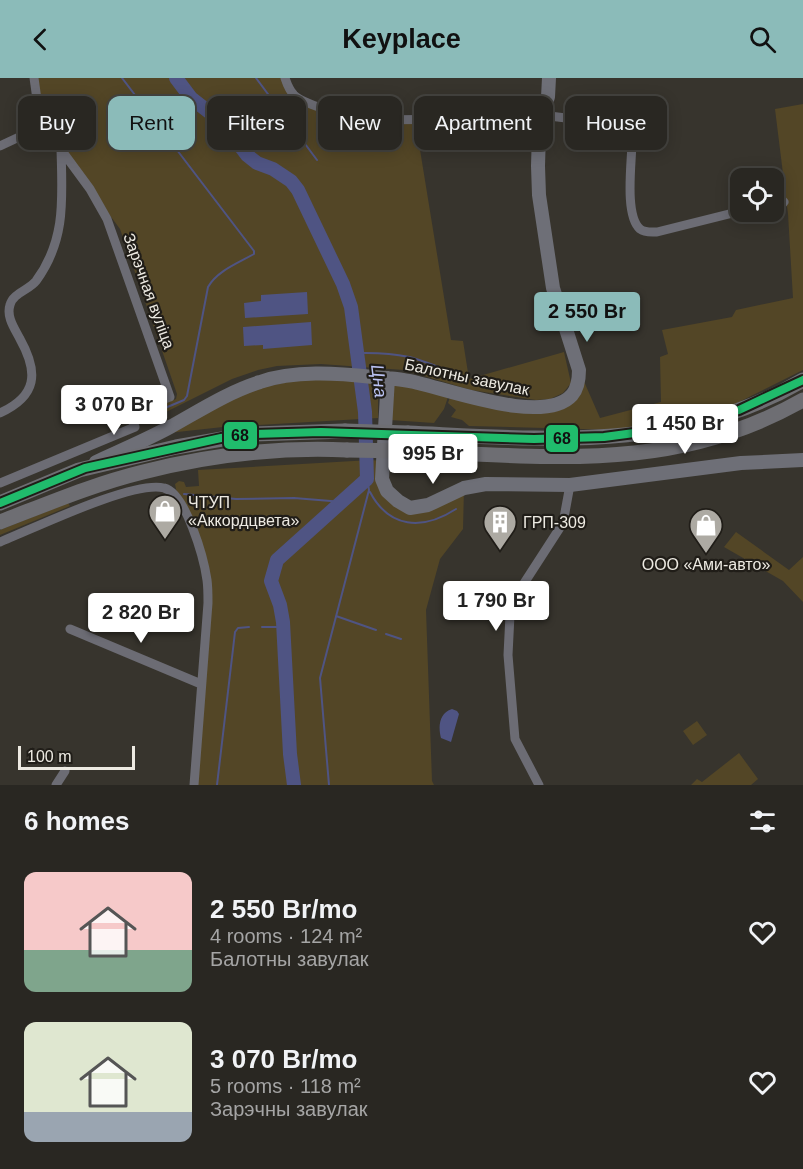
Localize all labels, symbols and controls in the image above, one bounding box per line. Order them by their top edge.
icon: back [24,23,57,56]
icon: search [746,23,779,56]
text: Keyplace [342,24,461,54]
chip: Buy [18,96,96,150]
chip: Rent [108,96,195,150]
chip: Filters [207,96,306,150]
chip: New [318,96,402,150]
chip: Apartment [414,96,553,150]
chip: House [565,96,667,150]
map controls [730,168,784,222]
button: locate [730,168,784,222]
street label: Зарэчная вуліца [120,231,178,351]
pin: 2 550 Br [525,292,649,343]
text: 2 550 Br [548,300,626,322]
street label: Балотны завулак [403,355,532,399]
water label: Цна [367,363,391,399]
pin: 3 070 Br [52,385,176,436]
text: 3 070 Br [75,393,153,415]
pin: 1 450 Br [623,404,747,455]
text: 1 450 Br [646,412,724,434]
line badge: 68 [223,421,258,450]
line badge: 68 [545,424,579,453]
text: 68 [231,427,249,444]
text: 68 [553,430,571,447]
pin: 995 Br [384,434,482,485]
text: 995 Br [402,442,464,464]
shop icon: ЧТУП «Аккордцвета» [147,493,183,540]
place label: ЧТУП «Аккордцвета» [188,494,299,529]
building icon: ГРП-309 [482,504,518,551]
shop icon: ООО «Ами-авто» [688,507,724,554]
place label: ГРП-309 [523,514,586,531]
place label: ООО «Ами-авто» [642,556,770,573]
pin: 1 790 Br [434,581,558,632]
text: 1 790 Br [457,589,535,611]
pin: 2 820 Br [79,593,203,644]
text: 2 820 Br [102,601,180,623]
scale bar [18,743,135,770]
text: 100 m [27,748,71,765]
icon: filters [746,805,779,838]
text: 6 homes [24,806,130,836]
text: 2 550 Br/mo [210,894,357,924]
icon: home [72,896,144,968]
icon: heart [746,916,779,949]
text: 4 rooms · 124 m² [210,925,362,947]
text: Балотны завулак [210,948,369,970]
text: 3 070 Br/mo [210,1044,357,1074]
icon: home [72,1046,144,1118]
icon: heart [746,1066,779,1099]
text: 5 rooms · 118 m² [210,1075,361,1097]
text: Зарэчны завулак [210,1098,368,1120]

